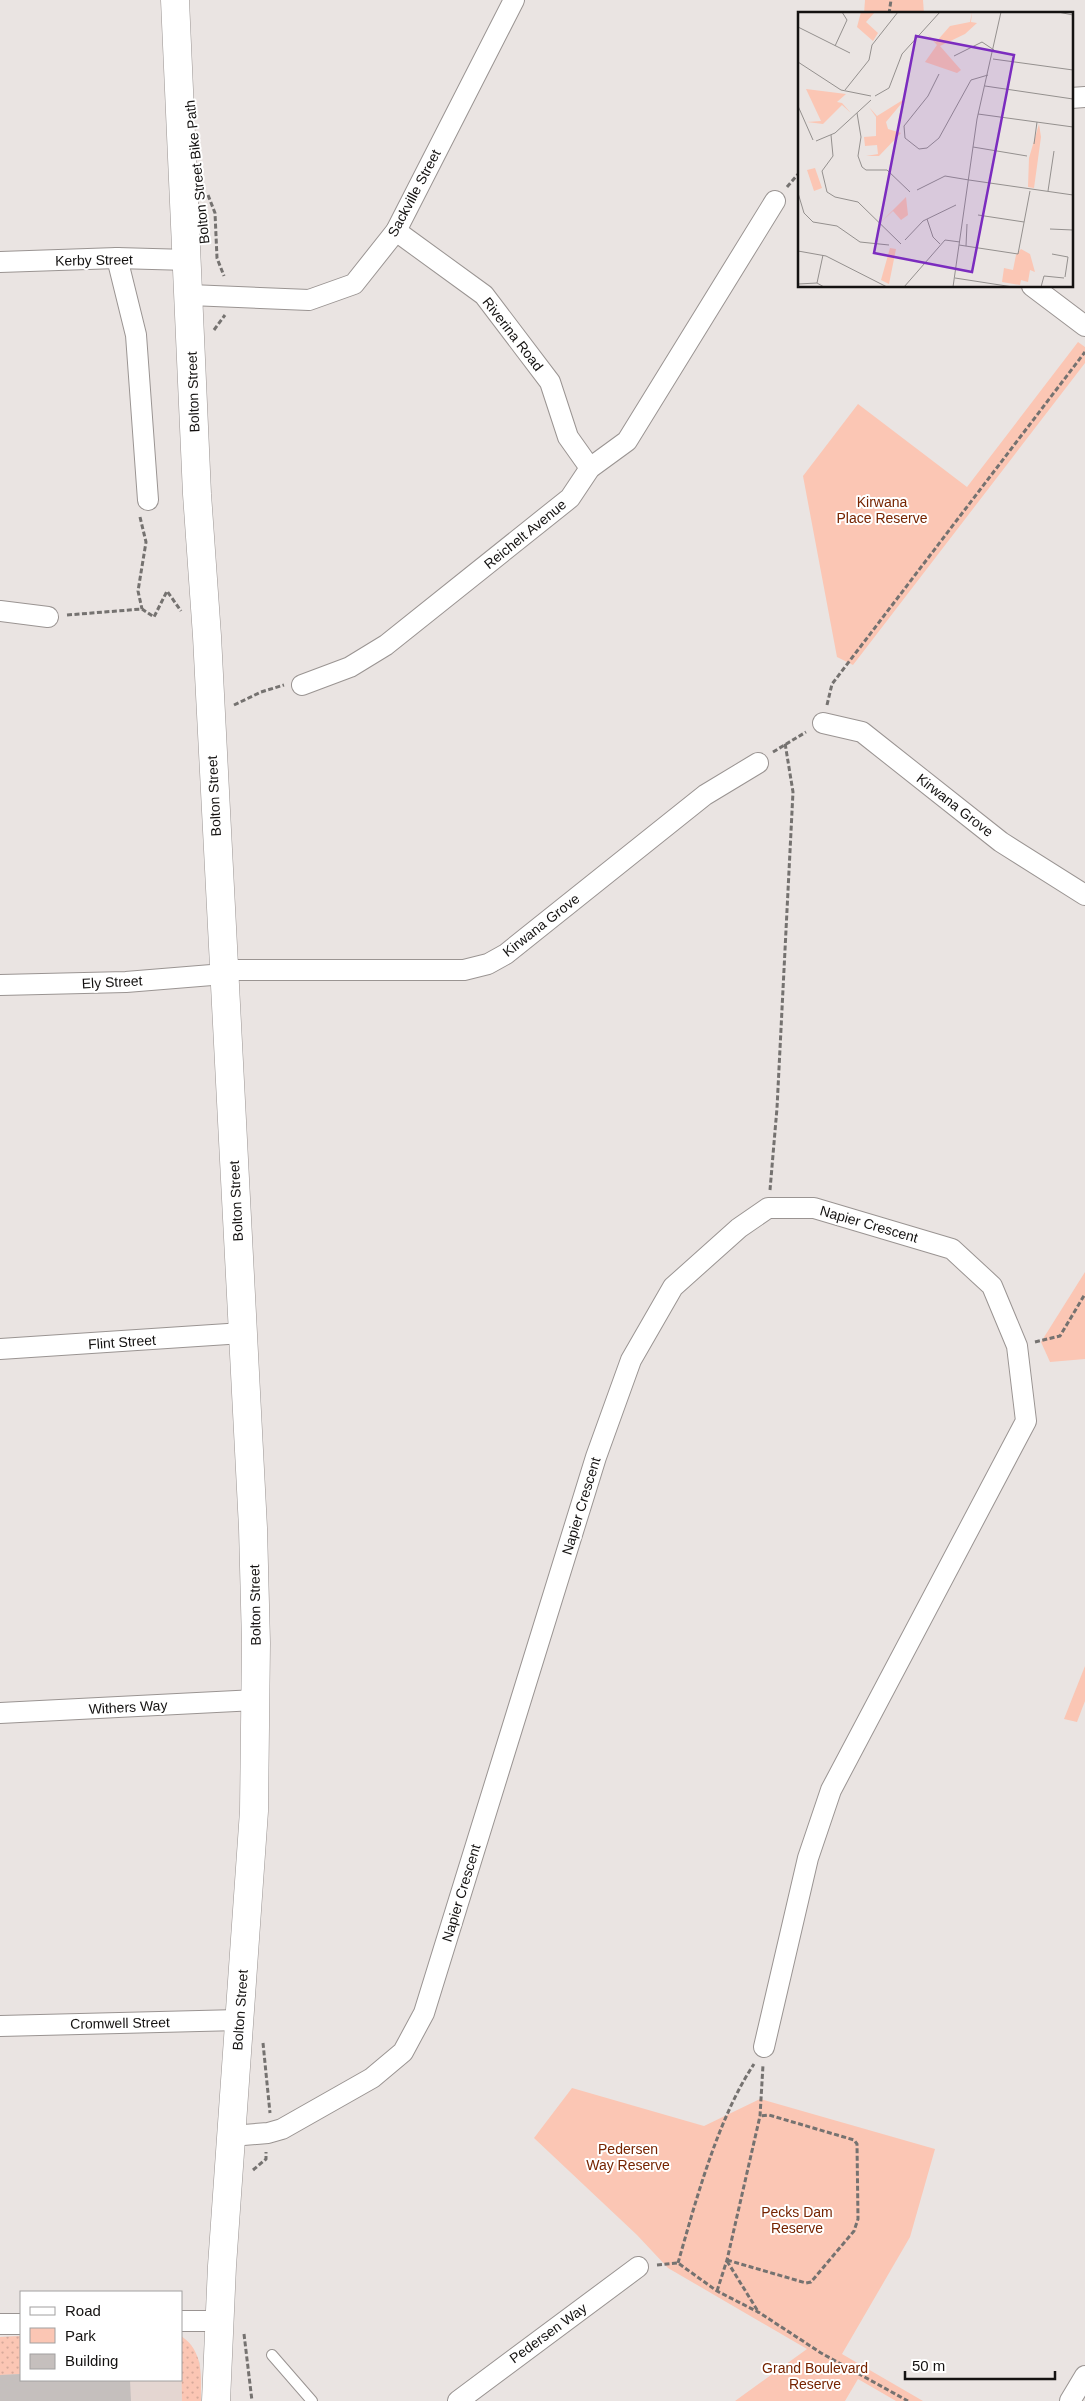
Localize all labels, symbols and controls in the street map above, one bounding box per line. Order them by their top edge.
inset map [798,12,1072,288]
street label: Bolton Street Bike Path [181,99,213,245]
street label: Sackville Street [384,147,444,239]
street label: Kerby Street [55,251,133,269]
street label: Riverina Road [479,294,547,374]
street label: Bolton Street [184,351,202,433]
park label: Kirwana Place Reserve [836,494,928,526]
street label: Reichelt Avenue [481,496,569,572]
street label: Bolton Street [204,755,224,837]
street label: Kirwana Grove [914,770,997,840]
street label: Kirwana Grove [500,890,583,960]
street label: Ely Street [81,972,143,992]
street label: Bolton Street [226,1160,246,1242]
street label: Napier Crescent [818,1202,920,1246]
street label: Flint Street [88,1332,156,1352]
street label: Napier Crescent [559,1455,603,1557]
street label: Bolton Street [246,1564,264,1646]
street label: Withers Way [88,1697,168,1717]
street label: Napier Crescent [439,1842,483,1944]
street label: Bolton Street [229,1969,251,2051]
street label: Cromwell Street [70,2014,170,2032]
park label: Pedersen Way Reserve [586,2141,670,2173]
park label: Pecks Dam Reserve [761,2204,833,2236]
legend [20,2291,182,2381]
street label: Pedersen Way [506,2300,590,2366]
text: Road [65,2302,101,2319]
text: Park [65,2327,96,2344]
scale bar [905,2348,1055,2380]
text: Building [65,2352,118,2369]
text: 50 m [912,2357,945,2374]
park label: Grand Boulevard Reserve [762,2360,868,2392]

